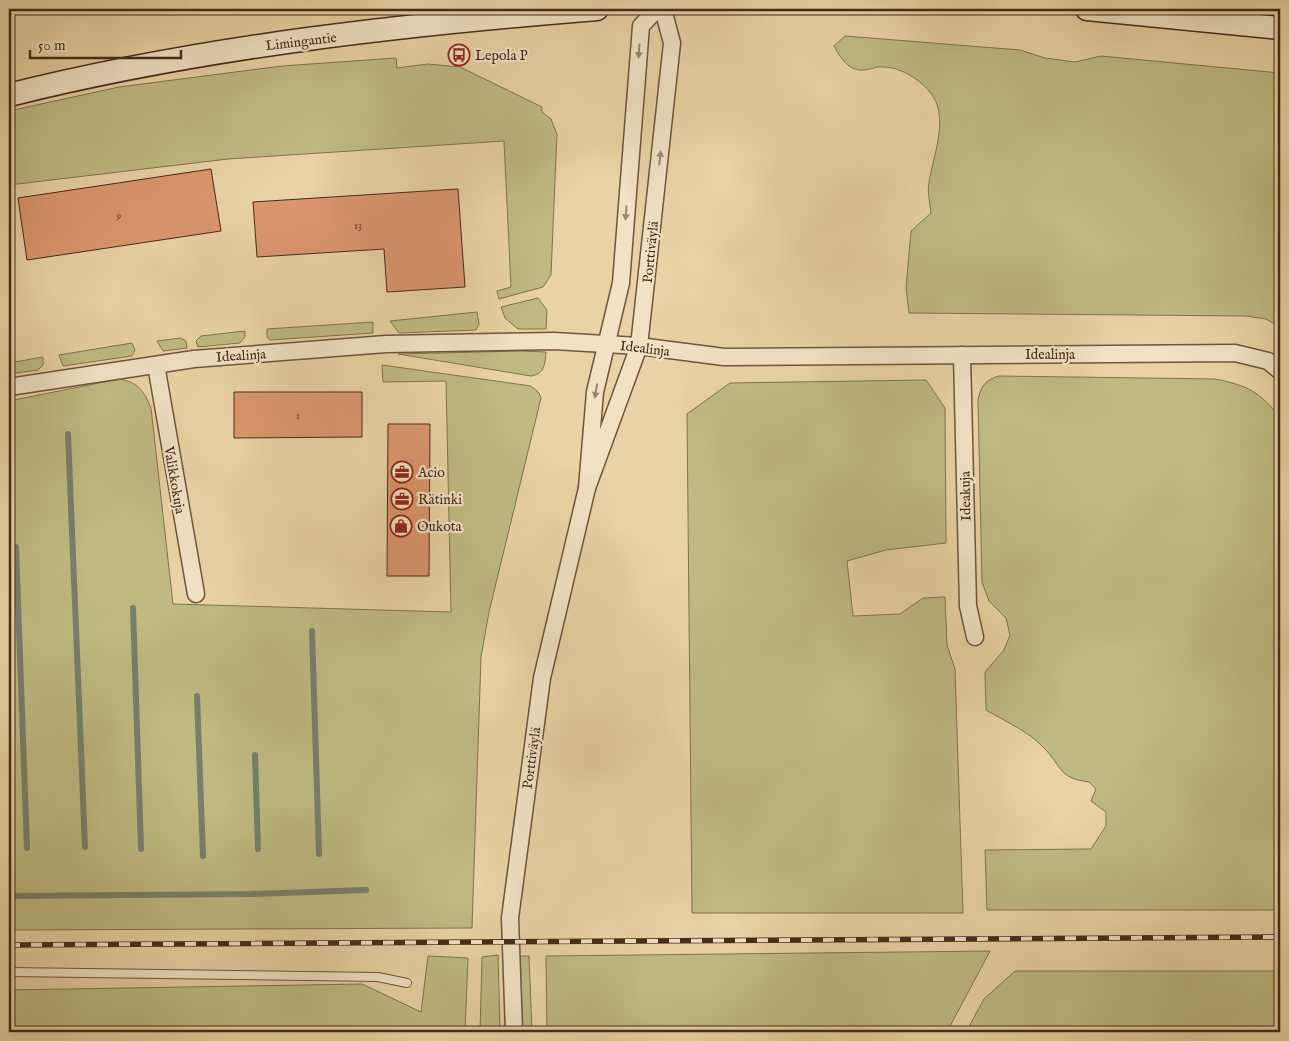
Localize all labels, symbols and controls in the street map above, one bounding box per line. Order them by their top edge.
scale bar [30,28,181,60]
street label: Limingantie [264,29,338,55]
text: 50 m [38,36,66,55]
bus stop icon: Lepola P [447,43,471,67]
one-way arrow [634,43,642,59]
place label: Lepola P [475,47,528,65]
one-way arrow [656,150,664,166]
one-way arrow [622,205,630,221]
house number: 9 [116,209,122,223]
house number: 13 [354,219,362,233]
street label: Porttiväylä [639,219,663,284]
street label: Idealinja [619,337,672,361]
street label: Idealinja [215,345,268,367]
street label: Idealinja [1025,346,1076,364]
one-way arrow [591,383,599,399]
house number: 1 [296,409,300,423]
street label: Valikkokuja [159,444,189,516]
office icon: Acio [390,460,414,484]
place label: Acio [417,464,445,482]
street label: Ideakuja [957,470,975,521]
office icon: Rätinki [390,487,414,511]
place label: Rätinki [418,491,462,509]
shop icon: Oukota [389,514,413,538]
place label: Oukota [417,518,463,536]
street label: Porttiväylä [519,725,545,790]

